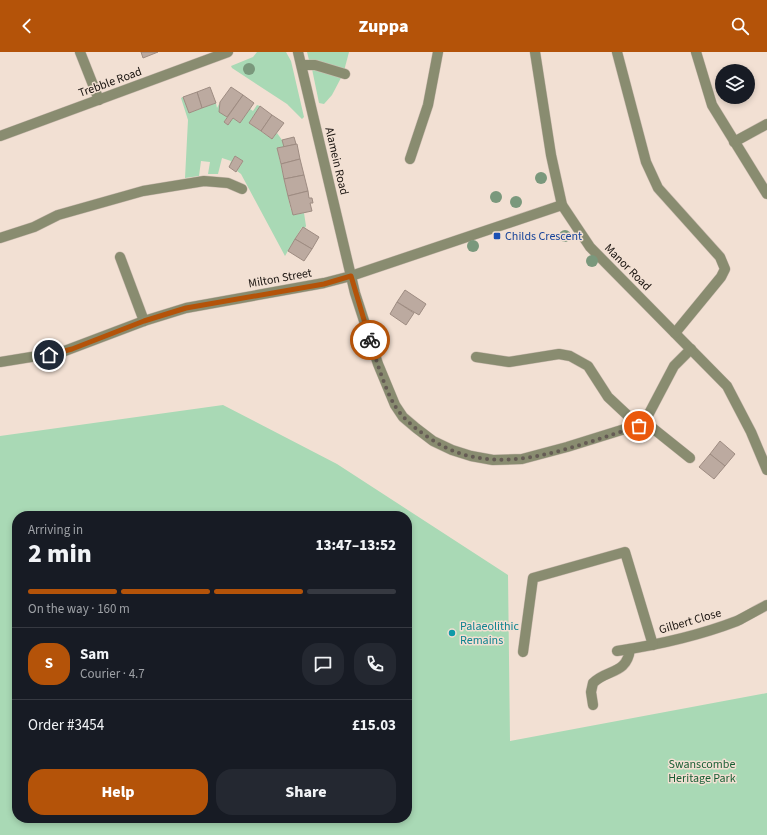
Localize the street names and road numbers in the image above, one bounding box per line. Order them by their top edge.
street label: Trebble Road [76,63,144,102]
street label: Alamein Road [320,125,353,197]
street label: Manor Road [600,240,655,295]
street label: Milton Street [247,265,313,292]
street label: Gilbert Close [657,604,723,638]

